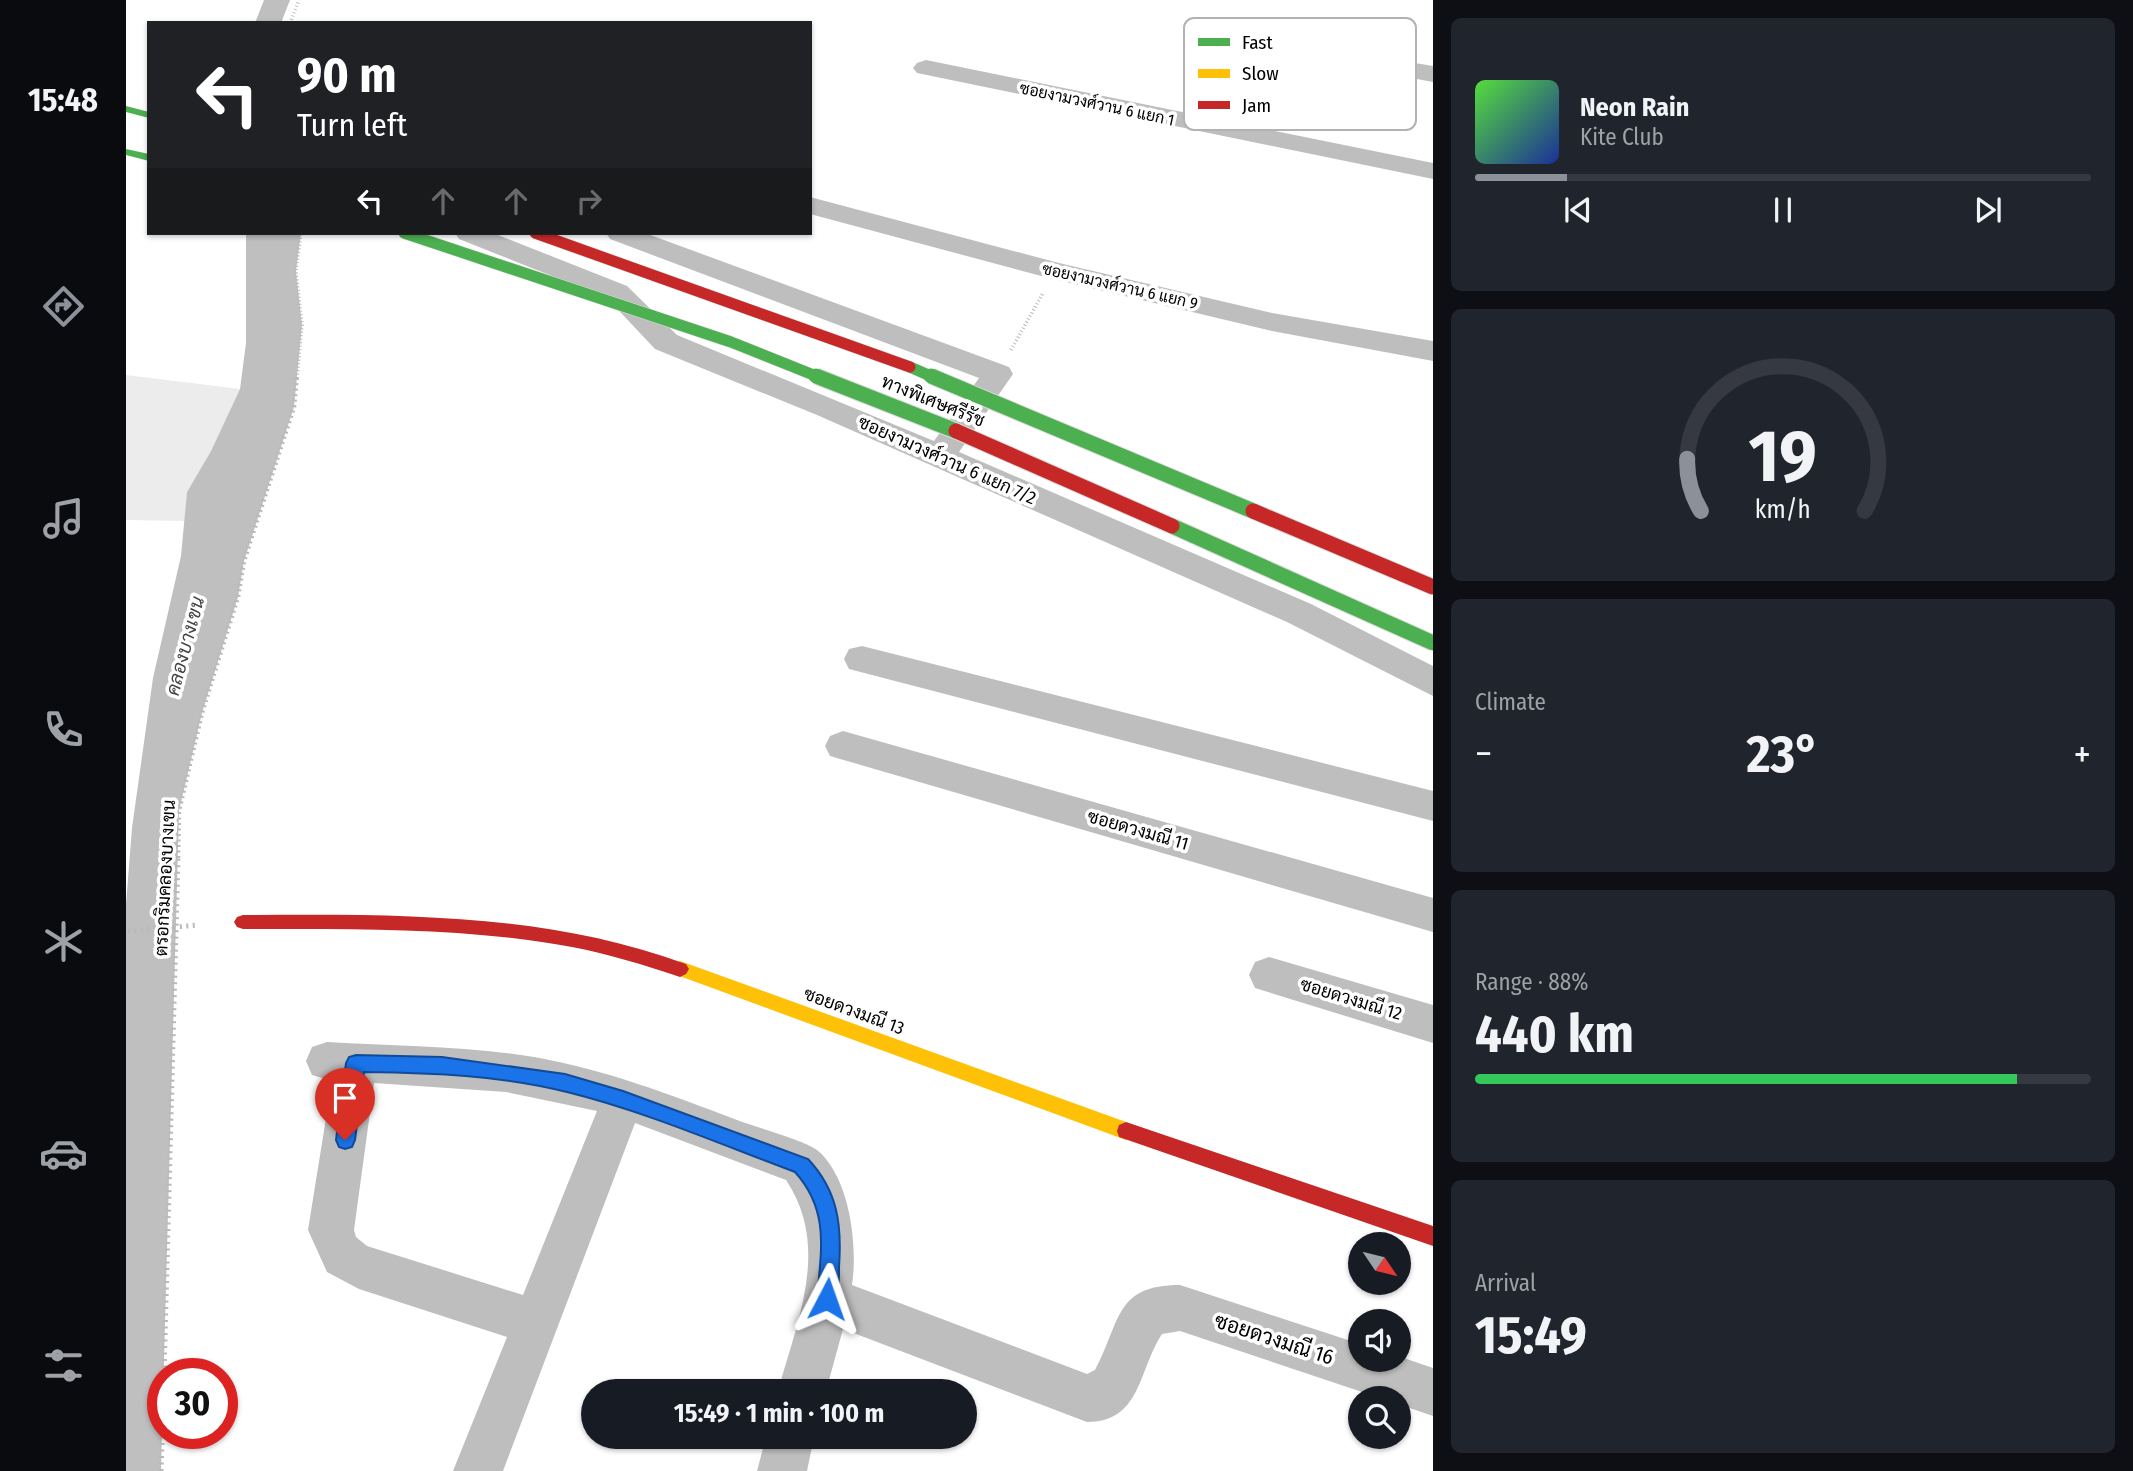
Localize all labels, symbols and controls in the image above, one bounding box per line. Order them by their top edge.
legend [1184,18,1416,130]
text: Fast [1242,31,1273,54]
text: 90 m [297,46,397,105]
icon: left [182,49,273,140]
text: Slow [1242,62,1279,85]
street label: ซอยงามวงศ์วาน 6 แยก 1 [1018,75,1177,130]
text: 15:48 [28,81,98,119]
text: Neon Rain [1580,92,1689,123]
text: Jam [1242,94,1271,117]
text: Turn left [297,106,407,144]
text: Kite Club [1580,123,1664,151]
icon: left [351,182,389,220]
icon: ahead [424,182,462,220]
icon: ahead [497,182,535,220]
icon: right [570,182,608,220]
icon: previous [1559,191,1597,229]
icon: pause [1764,191,1802,229]
icon: next [1969,191,2007,229]
street label: ซอยงามวงศ์วาน 6 แยก 9 [1040,256,1201,313]
icon: directions [39,282,88,331]
street label: ทางพิเศษศรีรัช [878,368,989,432]
street label: ซอยงามวงศ์วาน 6 แยก 7/2 [855,409,1040,509]
text: 19 [1749,413,1817,500]
icon: music [39,494,88,543]
text: km/h [1755,495,1811,525]
water label: คลองบางเขน [161,594,209,698]
text: Climate [1475,688,1546,716]
icon: phone [39,705,88,754]
text: 23° [1746,723,1819,786]
text: − [1475,731,1492,777]
text: + [2074,731,2091,777]
street label: ตรอกริมคลองบางเขน [150,799,180,957]
street label: ซอยดวงมณี 11 [1085,803,1192,855]
icon: climate [39,917,88,966]
text: Range · 88% [1475,968,1588,996]
street label: ซอยดวงมณี 12 [1297,971,1405,1025]
street label: ซอยดวงมณี 13 [801,981,908,1039]
text: 440 km [1475,1003,1634,1066]
pin [315,1068,375,1140]
icon: arrive [326,1079,364,1117]
icon: car [39,1129,88,1178]
north arrow [1348,1232,1410,1295]
map controls [1348,1232,1411,1449]
position arrow [790,1262,864,1336]
text: Arrival [1475,1269,1536,1297]
text: 15:49 [1475,1304,1587,1367]
street label: ซอยดวงมณี 16 [1211,1307,1337,1371]
button: sound [1348,1309,1411,1372]
icon: filters [39,1341,88,1390]
speed limit sign: 30 [147,1358,238,1449]
button: search [1348,1386,1411,1449]
text: 15:49 · 1 min · 100 m [674,1398,884,1429]

